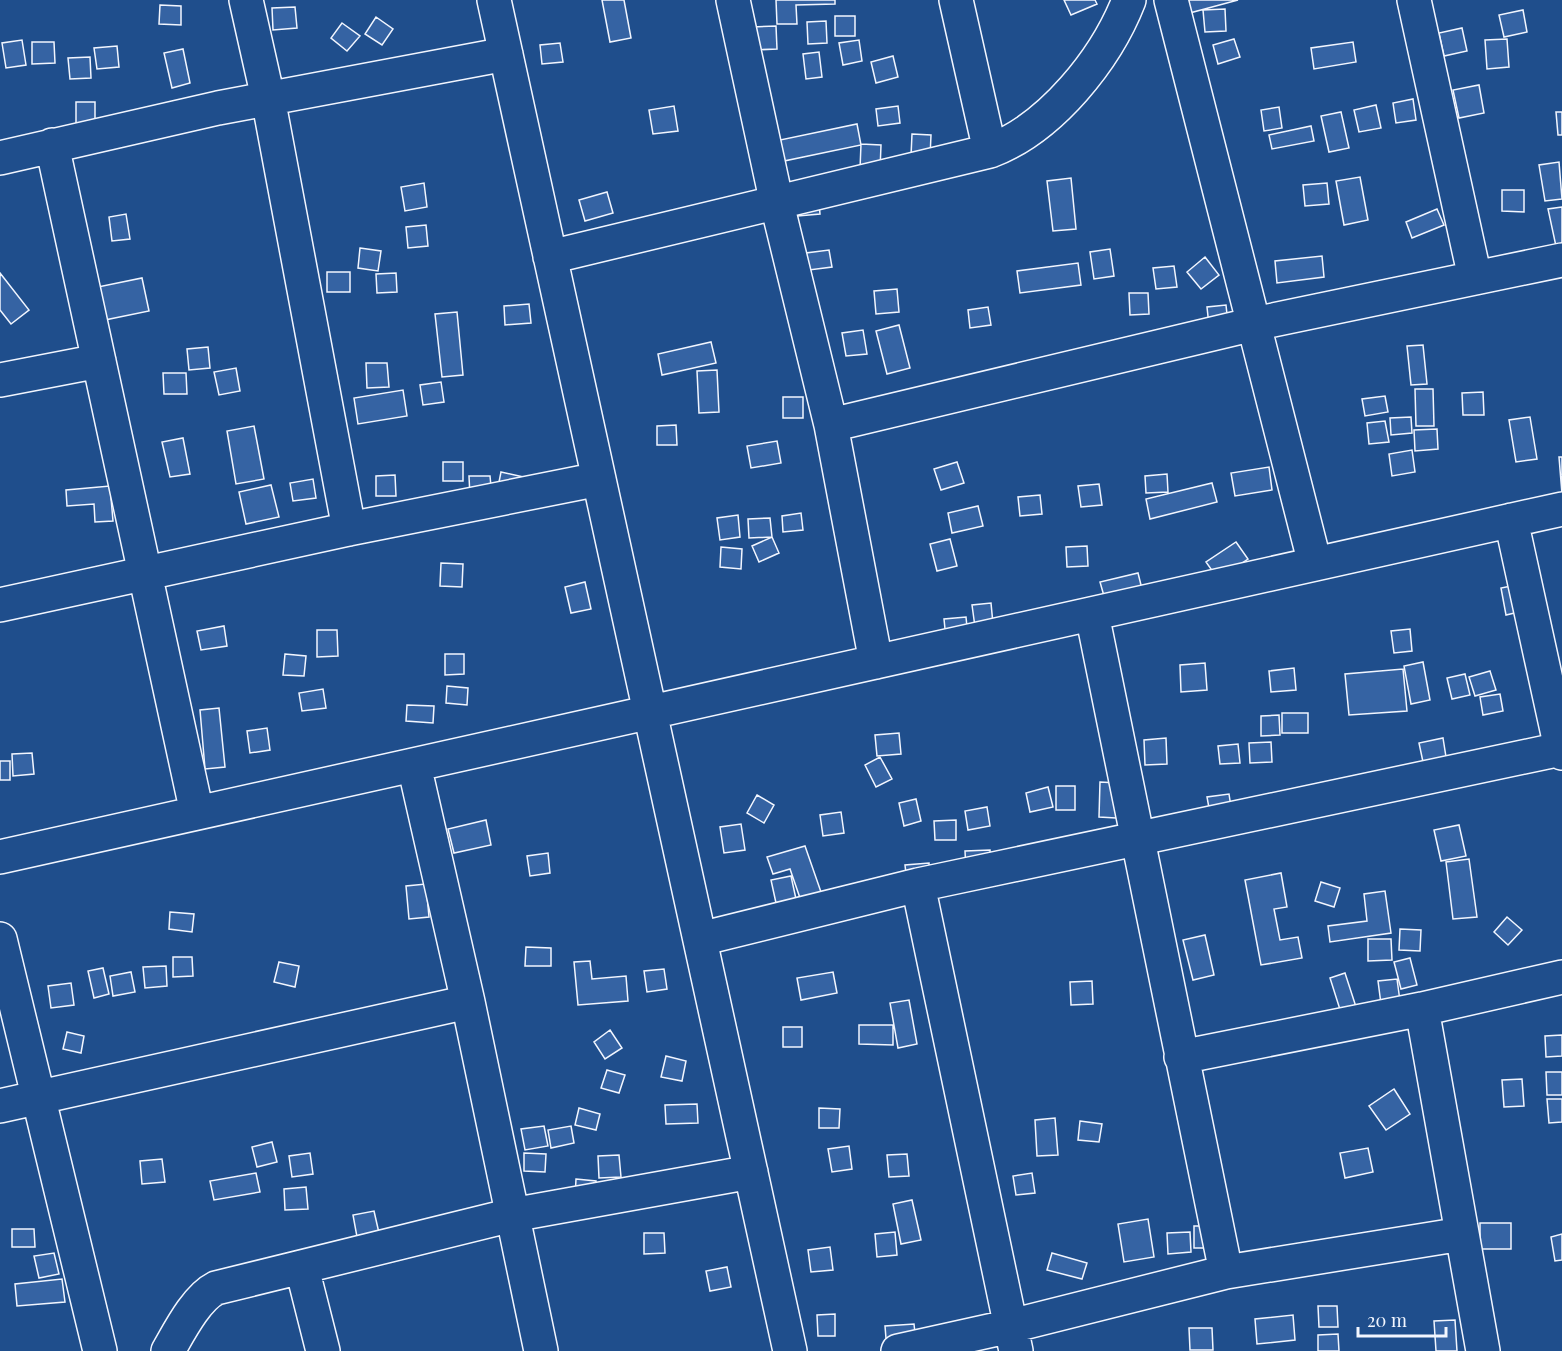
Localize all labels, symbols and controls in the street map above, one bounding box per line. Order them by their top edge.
scale bar [1358,1300,1446,1338]
text: 20 m [1367,1308,1407,1332]

